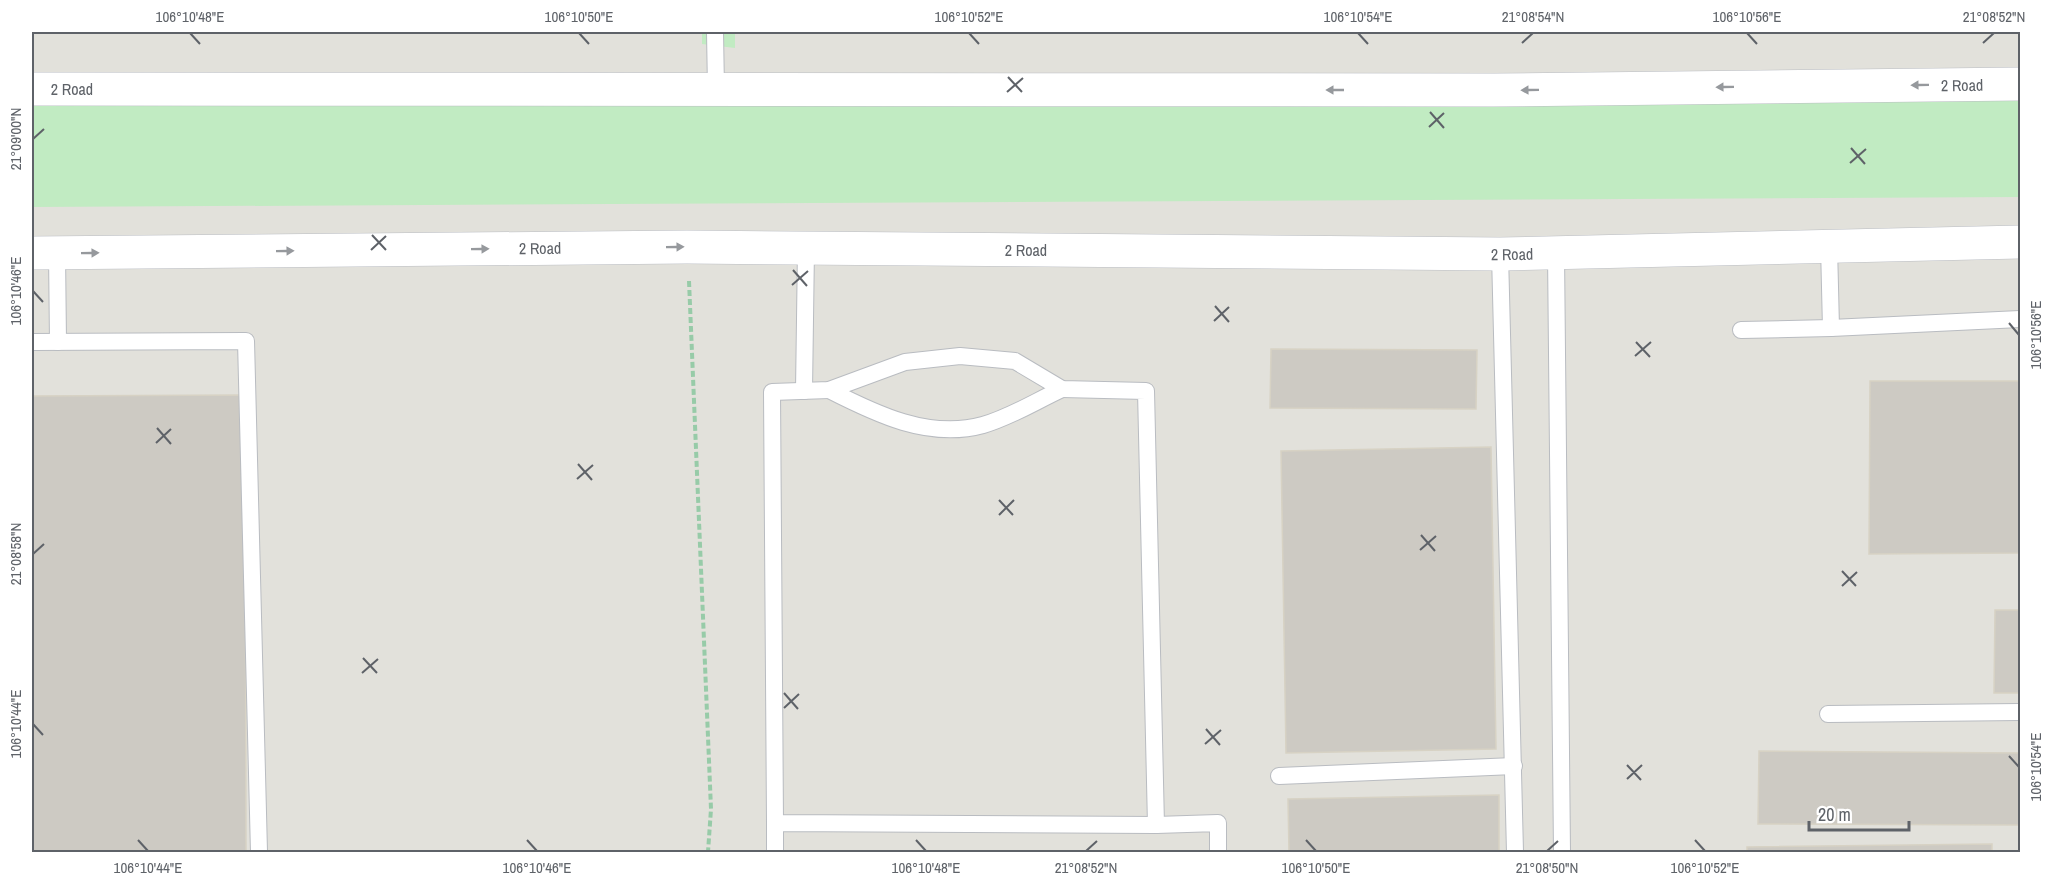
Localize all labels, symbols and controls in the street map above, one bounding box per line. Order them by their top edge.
text: 106°10'48"E [156,6,224,27]
text: 106°10'50"E [545,6,613,27]
text: 106°10'52"E [935,6,1003,27]
text: 106°10'54"E [1324,6,1392,27]
text: 21°08'54"N [1502,6,1564,27]
text: 106°10'56"E [1713,6,1781,27]
text: 21°08'52"N [1963,6,2025,27]
street label: 2 Road [1941,74,1983,96]
street label: 2 Road [51,78,93,100]
one-way arrow [1911,80,1930,90]
one-way arrow [1716,83,1735,92]
one-way arrow [1326,85,1345,95]
one-way arrow [1521,85,1540,95]
text: 21°09'00"N [5,108,26,170]
street label: 2 Road [519,237,561,259]
street label: 2 Road [1005,239,1047,261]
one-way arrow [665,242,684,252]
street label: 2 Road [1491,243,1533,265]
one-way arrow [470,244,489,254]
one-way arrow [275,246,294,256]
one-way arrow [80,248,99,258]
text: 106°10'46"E [5,257,26,325]
text: 106°10'56"E [2025,301,2046,369]
text: 21°08'58"N [5,523,26,585]
text: 106°10'44"E [5,690,26,758]
text: 106°10'54"E [2025,733,2046,801]
scale bar [1809,794,1910,832]
text: 20 m [1818,802,1851,827]
text: 106°10'44"E [114,857,182,878]
text: 106°10'46"E [503,857,571,878]
text: 106°10'48"E [892,857,960,878]
text: 21°08'52"N [1055,857,1117,878]
text: 106°10'50"E [1282,857,1350,878]
text: 21°08'50"N [1516,857,1578,878]
text: 106°10'52"E [1671,857,1739,878]

